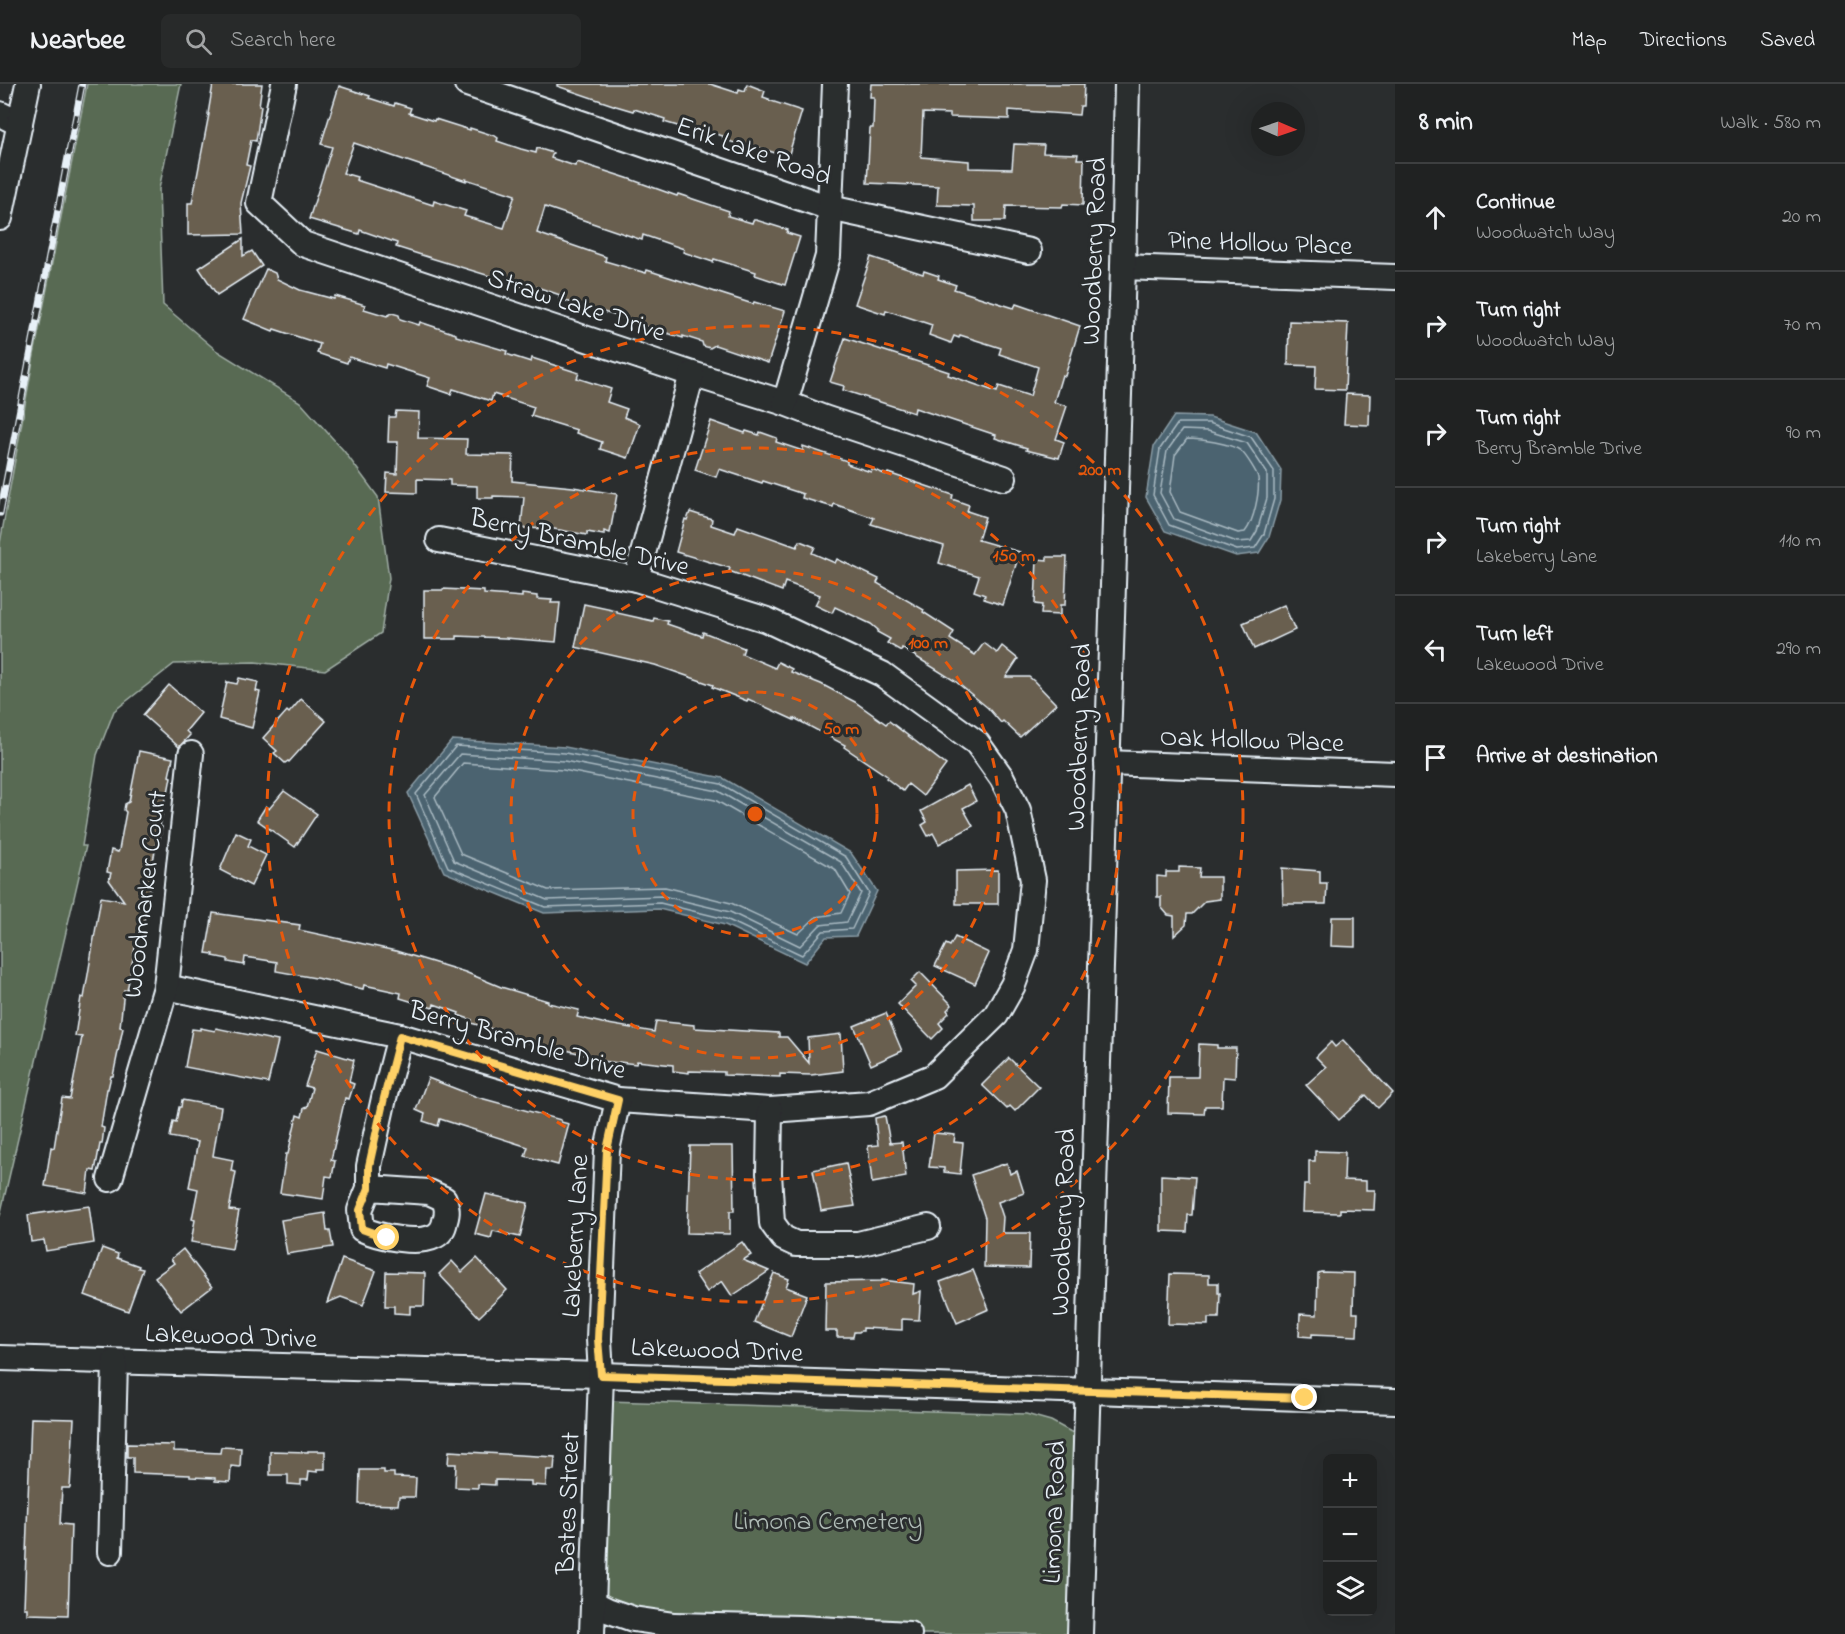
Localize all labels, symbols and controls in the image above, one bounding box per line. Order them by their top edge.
search box [161,14,581,68]
text: Nearbee [30,21,125,62]
icon: search [182,25,215,58]
text: Search here [230,25,336,57]
text: Map [1571,26,1607,56]
text: Directions [1640,26,1727,56]
text: Saved [1760,26,1815,56]
north arrow [1251,102,1305,156]
text: 8 min [1419,104,1473,142]
street label: Erik Lake Road [670,108,836,197]
text: Walk · 580 m [1720,109,1821,138]
street label: Woodberry Road [1073,157,1118,346]
text: Continue [1476,187,1555,219]
icon: ahead [1419,201,1452,234]
text: 20 m [1782,203,1821,232]
text: Woodwatch Way [1476,219,1615,248]
street label: Pine Hollow Place [1167,222,1354,267]
street label: Straw Lake Drive [482,259,671,354]
text: Turn right [1476,295,1561,327]
icon: right [1419,309,1452,342]
text: 70 m [1784,311,1821,340]
text: Woodwatch Way [1476,327,1615,356]
text: Turn right [1476,403,1561,435]
icon: right [1419,417,1452,450]
text: 90 m [1786,419,1821,448]
text: Berry Bramble Drive [1476,435,1642,464]
text: 200 m [1078,458,1122,484]
street label: Berry Bramble Drive [465,499,694,588]
text: Turn right [1476,511,1561,543]
icon: right [1419,525,1452,558]
text: 110 m [1779,527,1821,556]
text: Lakeberry Lane [1476,543,1597,572]
text: 150 m [993,544,1035,570]
text: Turn left [1476,619,1553,651]
text: 100 m [908,631,948,657]
icon: left [1419,633,1452,666]
text: 290 m [1776,635,1821,664]
street label: Woodberry Road [1058,643,1103,832]
text: Lakewood Drive [1476,651,1604,680]
text: 50 m [823,717,859,743]
street label: Oak Hollow Place [1159,719,1346,764]
icon: arrive [1419,741,1452,774]
text: Arrive at destination [1476,741,1658,773]
street label: Woodmarker Court [114,788,179,1000]
centre of rings [745,804,765,824]
street label: Berry Bramble Drive [403,992,631,1091]
street label: Woodberry Road [1042,1128,1087,1317]
street label: Lakeberry Lane [553,1153,600,1319]
route start [373,1224,399,1250]
street label: Lakewood Drive [144,1315,319,1360]
street label: Lakewood Drive [630,1329,805,1374]
route end [1291,1384,1317,1410]
street label: Bates Street [547,1431,591,1576]
street label: Limona Road [1034,1440,1077,1584]
map controls [1323,1454,1377,1616]
button: + [1323,1454,1377,1508]
park label: Limona Cemetery [734,1503,923,1542]
button: − [1323,1508,1377,1562]
button: layers [1323,1562,1377,1616]

